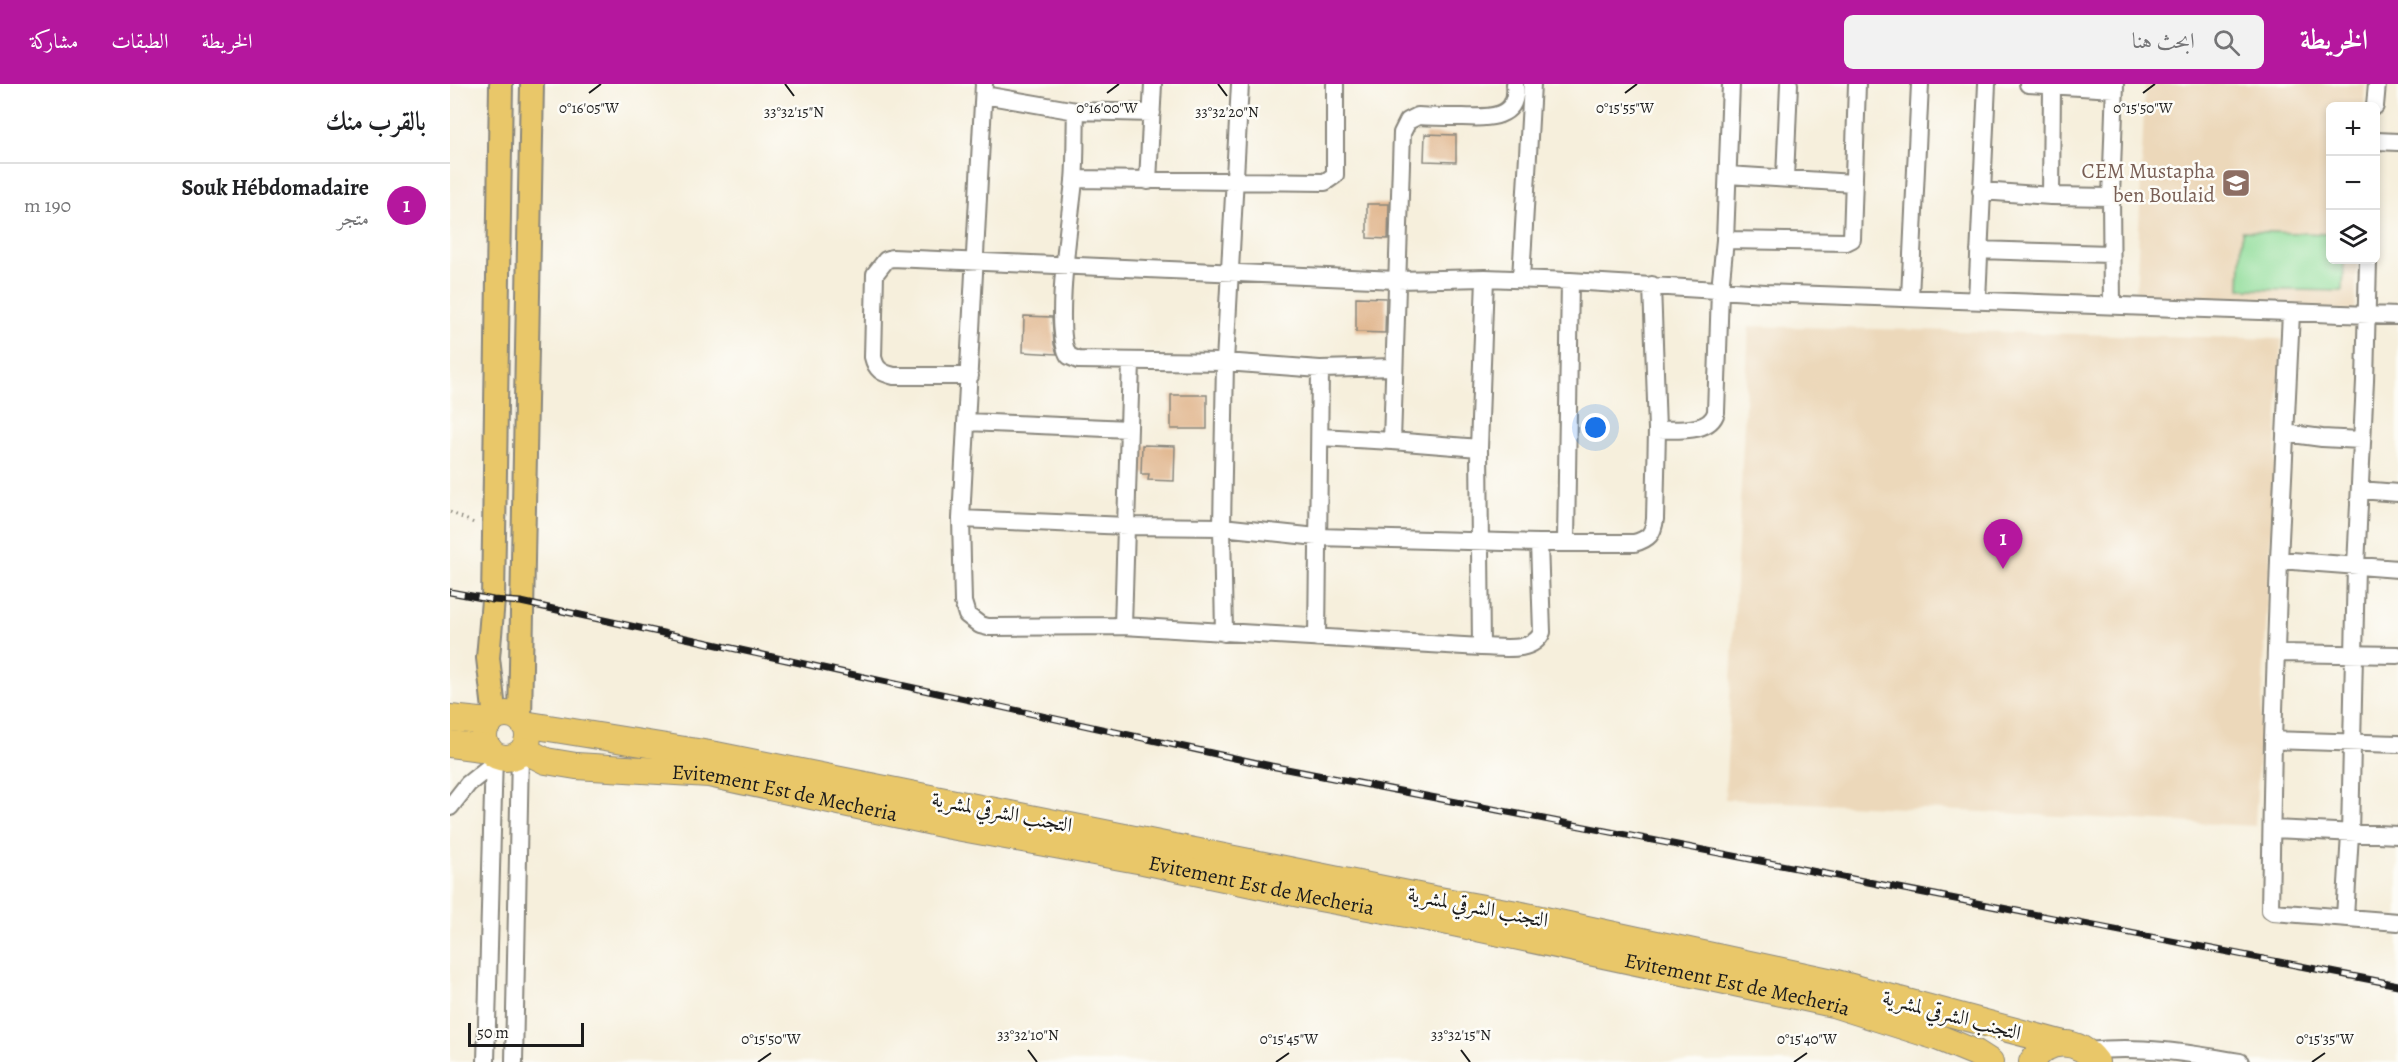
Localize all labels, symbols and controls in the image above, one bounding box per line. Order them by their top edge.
search box [1844,15,2264,69]
text: الخريطة [2300,21,2368,59]
text: ابحث هنا [2132,26,2195,56]
icon: search [2210,26,2243,59]
text: مشاركة [30,27,78,55]
text: الطبقات [111,27,168,55]
text: الخريطة [201,27,253,55]
text: 0°16'05"W [559,98,619,118]
text: 0°16'00"W [1076,98,1138,118]
text: 0°15'55"W [1596,98,1654,118]
text: 0°15'50"W [2113,98,2173,118]
text: 33°32'15"N [764,102,824,122]
text: 33°32'20"N [1195,102,1259,122]
map controls [2326,102,2380,264]
button: + [2326,102,2380,156]
text: بالقرب منك [325,104,426,139]
button: − [2326,156,2380,210]
place label: CEM Mustapha ben Boulaid [2082,157,2216,209]
school or university icon: CEM Mustapha ben Boulaid [2220,167,2252,199]
text: Souk Hébdomadaire [181,173,369,203]
text: 190 m [24,192,71,219]
text: 1 [403,192,410,219]
text: متجر [337,205,369,232]
button: layers [2326,210,2380,264]
your location [1581,413,1610,442]
pin: 1 [1984,520,2022,569]
street label: Evitement Est de Mecheria [671,758,901,828]
street label: التجنب الشرقي لمشرية [929,785,1075,842]
street label: Evitement Est de Mecheria [1146,849,1377,922]
street label: التجنب الشرقي لمشرية [1405,880,1551,937]
street label: Evitement Est de Mecheria [1622,946,1854,1023]
street label: التجنب الشرقي لمشرية [1879,983,2024,1050]
scale bar [468,1020,584,1048]
text: 50 m [477,1022,509,1044]
text: 33°32'10"N [997,1025,1059,1045]
text: 33°32'15"N [1431,1025,1491,1045]
text: 0°15'50"W [741,1029,801,1049]
text: 0°15'45"W [1260,1029,1318,1049]
text: 0°15'40"W [1777,1029,1837,1049]
text: 0°15'35"W [2296,1029,2354,1049]

